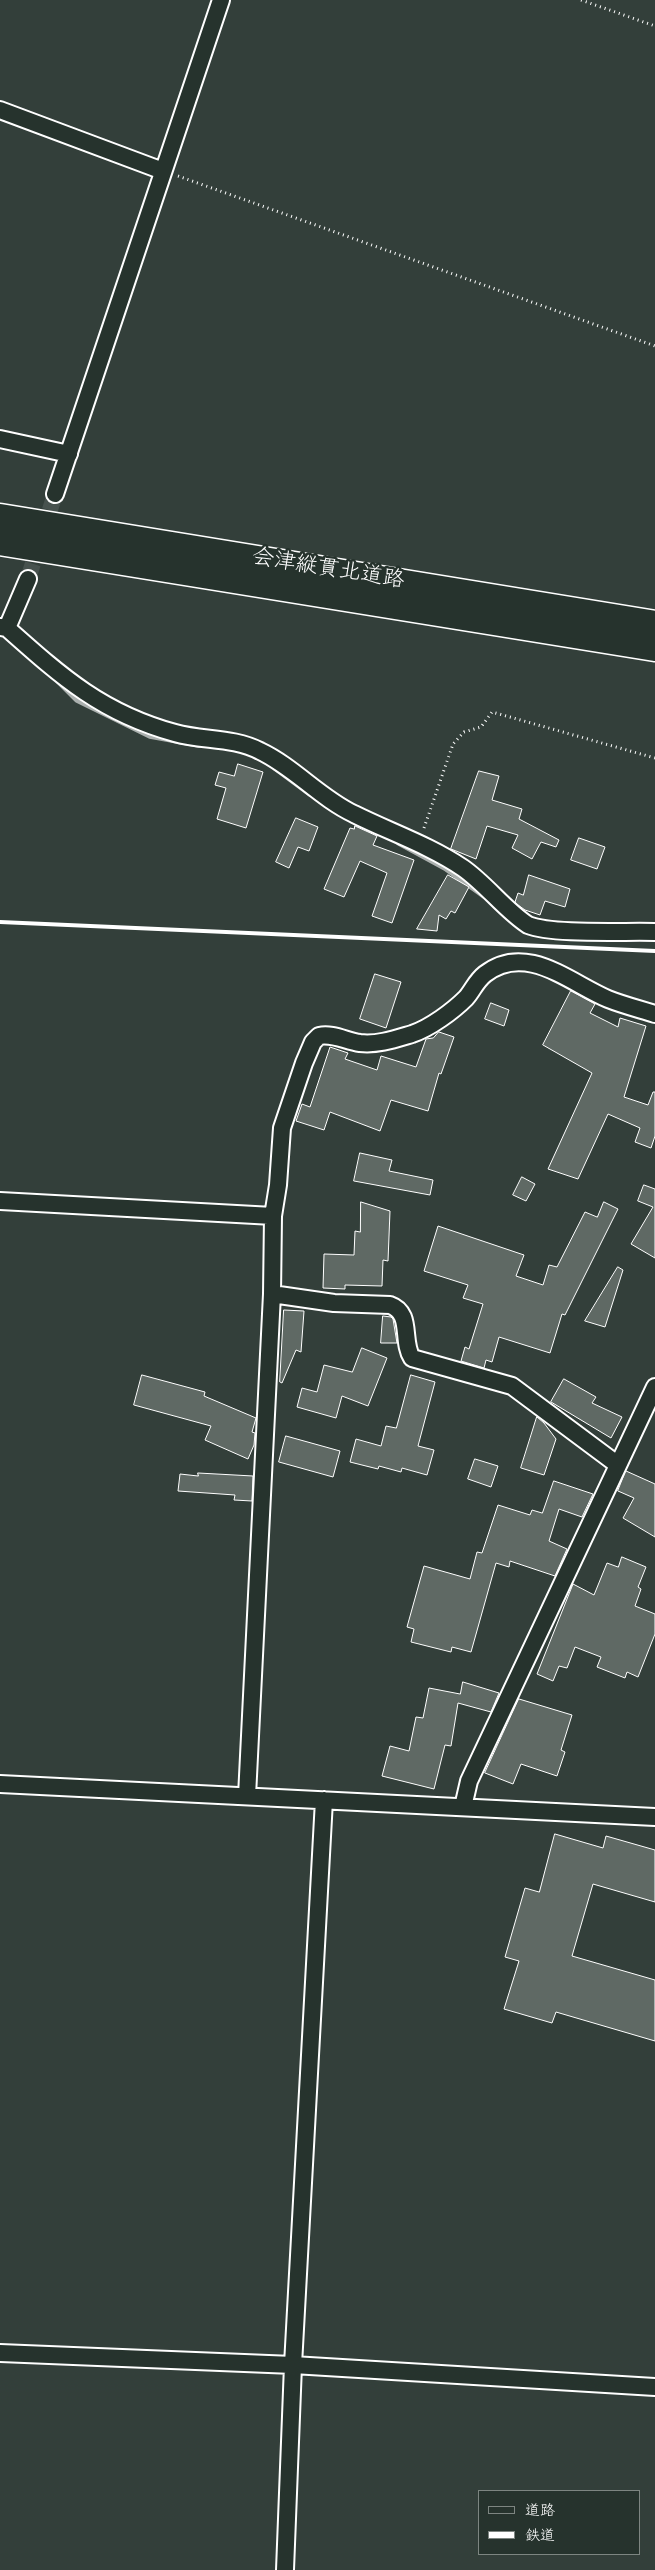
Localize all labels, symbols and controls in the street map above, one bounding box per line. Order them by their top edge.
street label: 会津縦貫北道路 [250,546,406,596]
legend [478,2490,640,2555]
text: 道路 [525,2500,555,2522]
text: 鉄道 [525,2525,555,2547]

